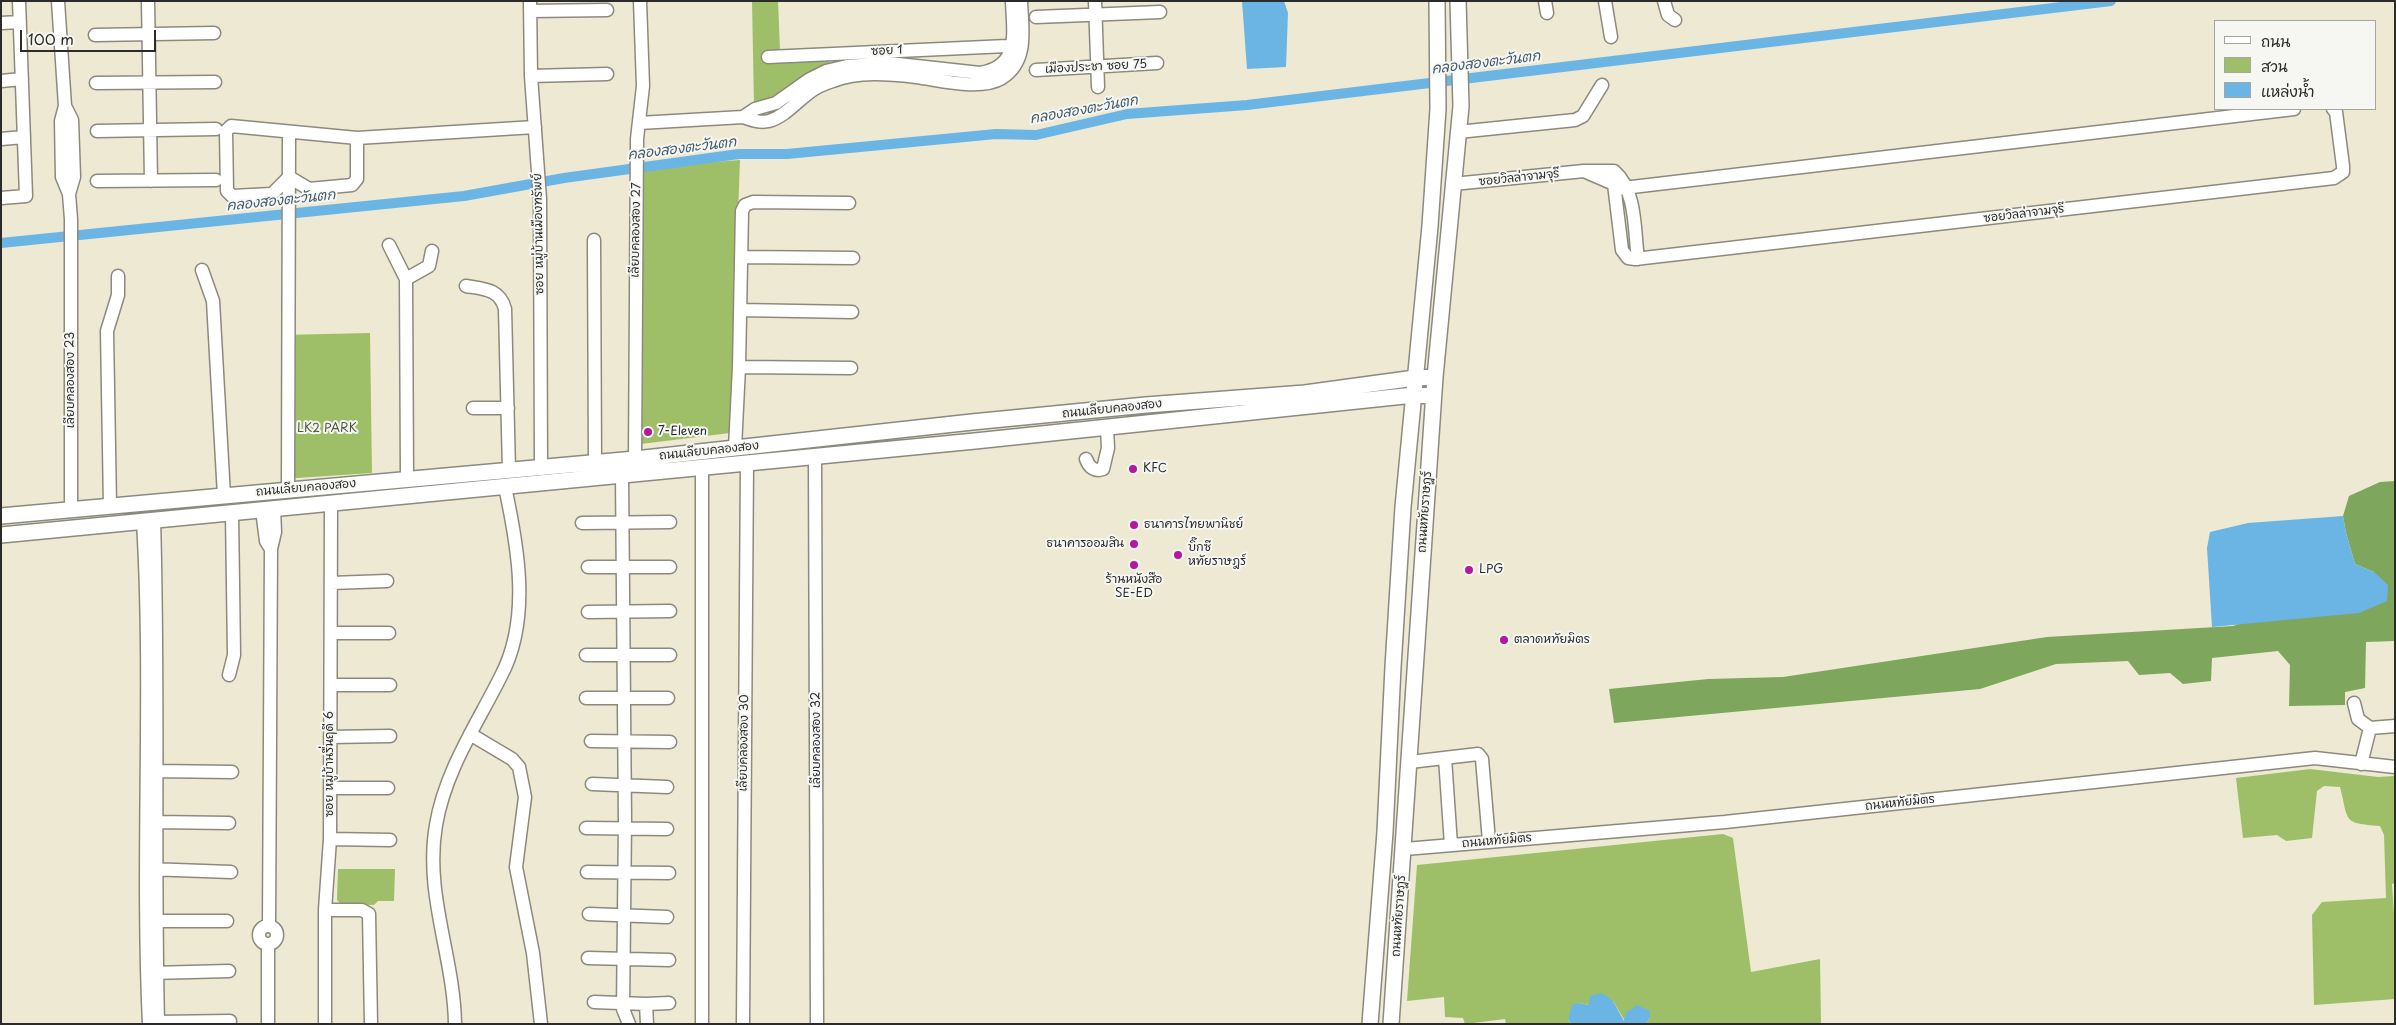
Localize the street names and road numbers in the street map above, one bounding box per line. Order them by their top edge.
street label: ซอย 1 [871,43,903,59]
street label: เมืองประชา ซอย 75 [1045,57,1147,77]
street label: ซอยวิลล่าจามจุรี [1478,167,1560,189]
street label: ซอย หมู่บ้านเมืองทรัพย์ [531,173,547,295]
street label: เลียบคลองสอง 27 [628,182,644,278]
street label: ซอยวิลล่าจามจุรี [1983,202,2065,226]
street label: เลียบคลองสอง 23 [64,332,78,428]
street label: ถนนเลียบคลองสอง [1061,397,1163,421]
street label: ถนนเลียบคลองสอง [658,439,760,463]
street label: ถนนหทัยราษฎร์ [1415,471,1435,553]
street label: ถนนเลียบคลองสอง [255,476,357,500]
street label: เลียบคลองสอง 32 [810,692,824,788]
street label: เลียบคลองสอง 30 [736,694,752,792]
street label: ซอย หมู่บ้านรื่นฤดี 6 [323,711,337,817]
street label: ถนนหทัยมิตร [1864,792,1936,814]
street label: ถนนหทัยมิตร [1461,831,1533,851]
street label: ถนนหทัยราษฎร์ [1389,875,1409,957]

